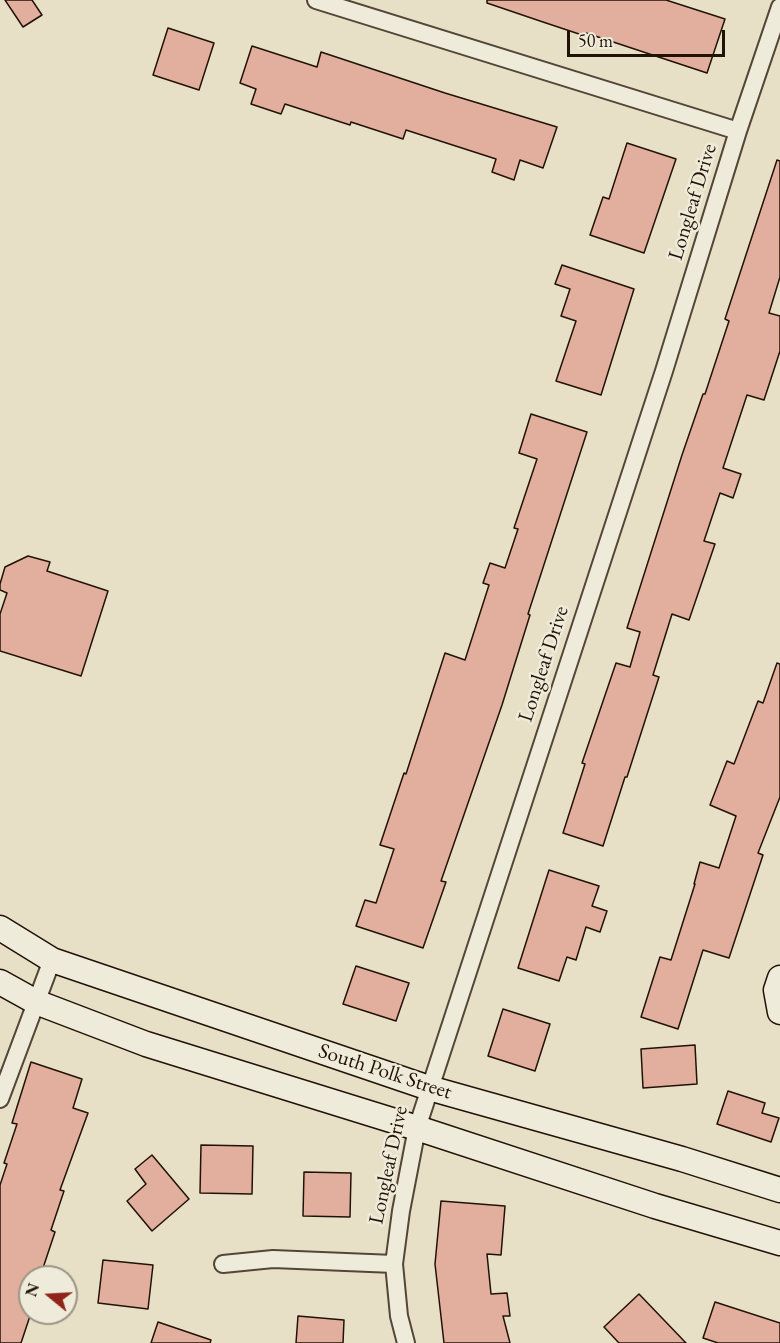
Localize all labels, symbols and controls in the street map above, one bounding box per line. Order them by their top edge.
scale bar [570,18,728,56]
text: 50 m [578,29,613,52]
street label: Longleaf Drive [663,141,723,263]
street label: Longleaf Drive [513,603,575,725]
street label: South Polk Street [315,1039,455,1105]
street label: Longleaf Drive [364,1104,414,1226]
north arrow [18,1265,78,1325]
text: N [20,1281,44,1299]

